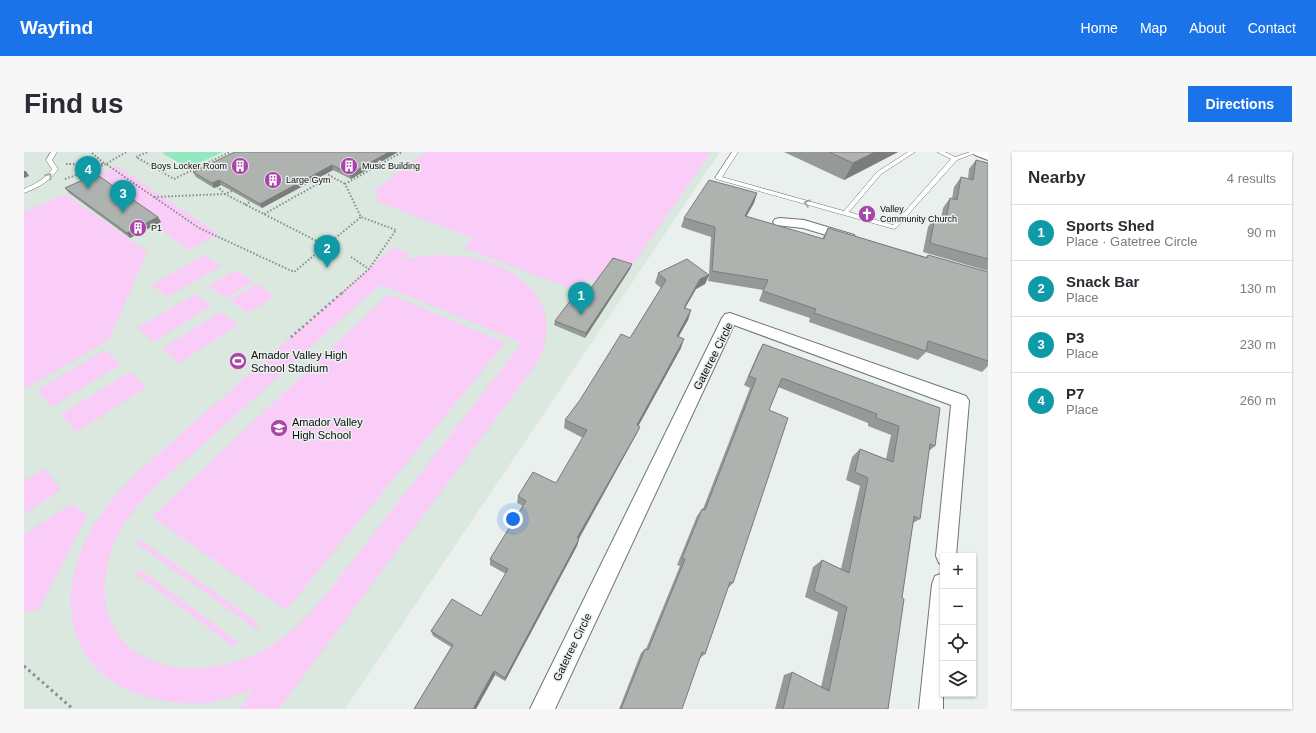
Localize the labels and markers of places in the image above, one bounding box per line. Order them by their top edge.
pin: 4 [75,156,101,189]
building icon: Boys Locker Room [230,156,250,176]
building icon: Music Building [339,156,359,176]
place label: Boys Locker Room [151,161,227,171]
place label: Music Building [362,161,420,171]
building icon: Large Gym [263,170,283,190]
place label: Large Gym [286,175,331,185]
pin: 3 [110,180,136,213]
church icon: Valley Community Church [857,204,877,224]
place label: Valley Community Church [880,204,957,224]
building icon: P1 [128,218,148,238]
place label: P1 [151,223,162,233]
pin: 2 [314,235,340,268]
pin: 1 [568,282,594,315]
place label: Amador Valley High School Stadium [251,349,347,374]
sports icon: Amador Valley High School Stadium [228,351,248,371]
place label: Amador Valley High School [292,416,363,441]
school or university icon: Amador Valley High School [269,418,289,438]

